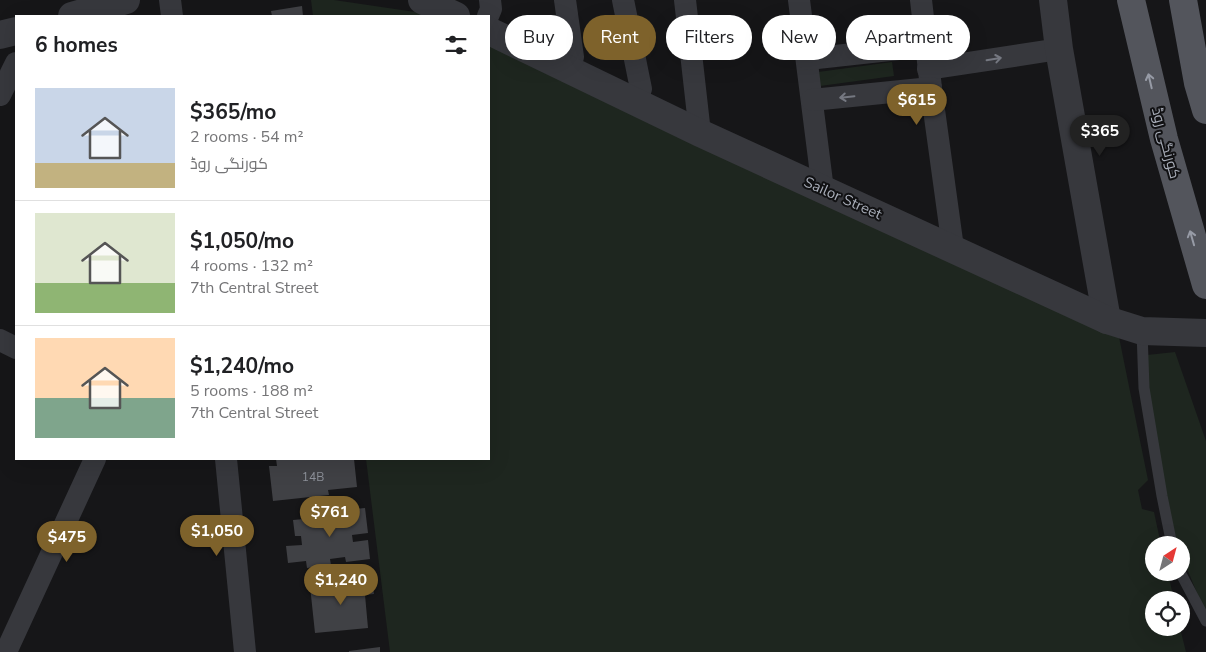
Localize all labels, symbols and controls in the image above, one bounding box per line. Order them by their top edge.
chip: Buy [505,15,573,60]
chip: Rent [583,15,656,60]
chip: Filters [666,15,752,60]
chip: New [762,15,836,60]
chip: Apartment [846,15,970,60]
text: 6 homes [35,31,118,59]
icon: filters [442,31,470,59]
one-way arrow [986,54,1002,64]
one-way arrow [1145,73,1154,89]
pin: $615 [887,84,947,126]
text: $615 [898,89,936,111]
one-way arrow [840,92,856,102]
text: $365/mo [190,98,276,126]
street label: کورنگی روڈ [1147,105,1185,181]
icon: home [75,108,135,168]
pin: $365 [1070,114,1130,157]
text: $365 [1081,120,1119,142]
text: 2 rooms · 54 m² [190,126,303,148]
text: کورنگی روڈ [190,153,268,175]
street label: Sailor Street [801,172,886,224]
text: $1,050/mo [190,227,294,255]
one-way arrow [1187,230,1197,246]
icon: home [75,233,135,293]
text: 4 rooms · 132 m² [190,255,313,277]
text: 7th Central Street [190,277,318,299]
text: $1,240/mo [190,352,294,380]
icon: home [75,358,135,418]
text: 5 rooms · 188 m² [190,380,313,402]
text: 7th Central Street [190,402,318,424]
house number: 14B [302,469,324,485]
pin: $761 [300,496,360,538]
text: $761 [311,501,349,523]
pin: $1,050 [176,514,258,557]
pin: $475 [37,520,97,563]
text: $1,050 [191,520,243,542]
text: $475 [48,526,86,548]
north arrow [1145,536,1190,581]
map controls [1145,536,1190,636]
pin: $1,240 [300,564,382,606]
text: $1,240 [315,569,367,591]
button: locate [1145,591,1190,636]

